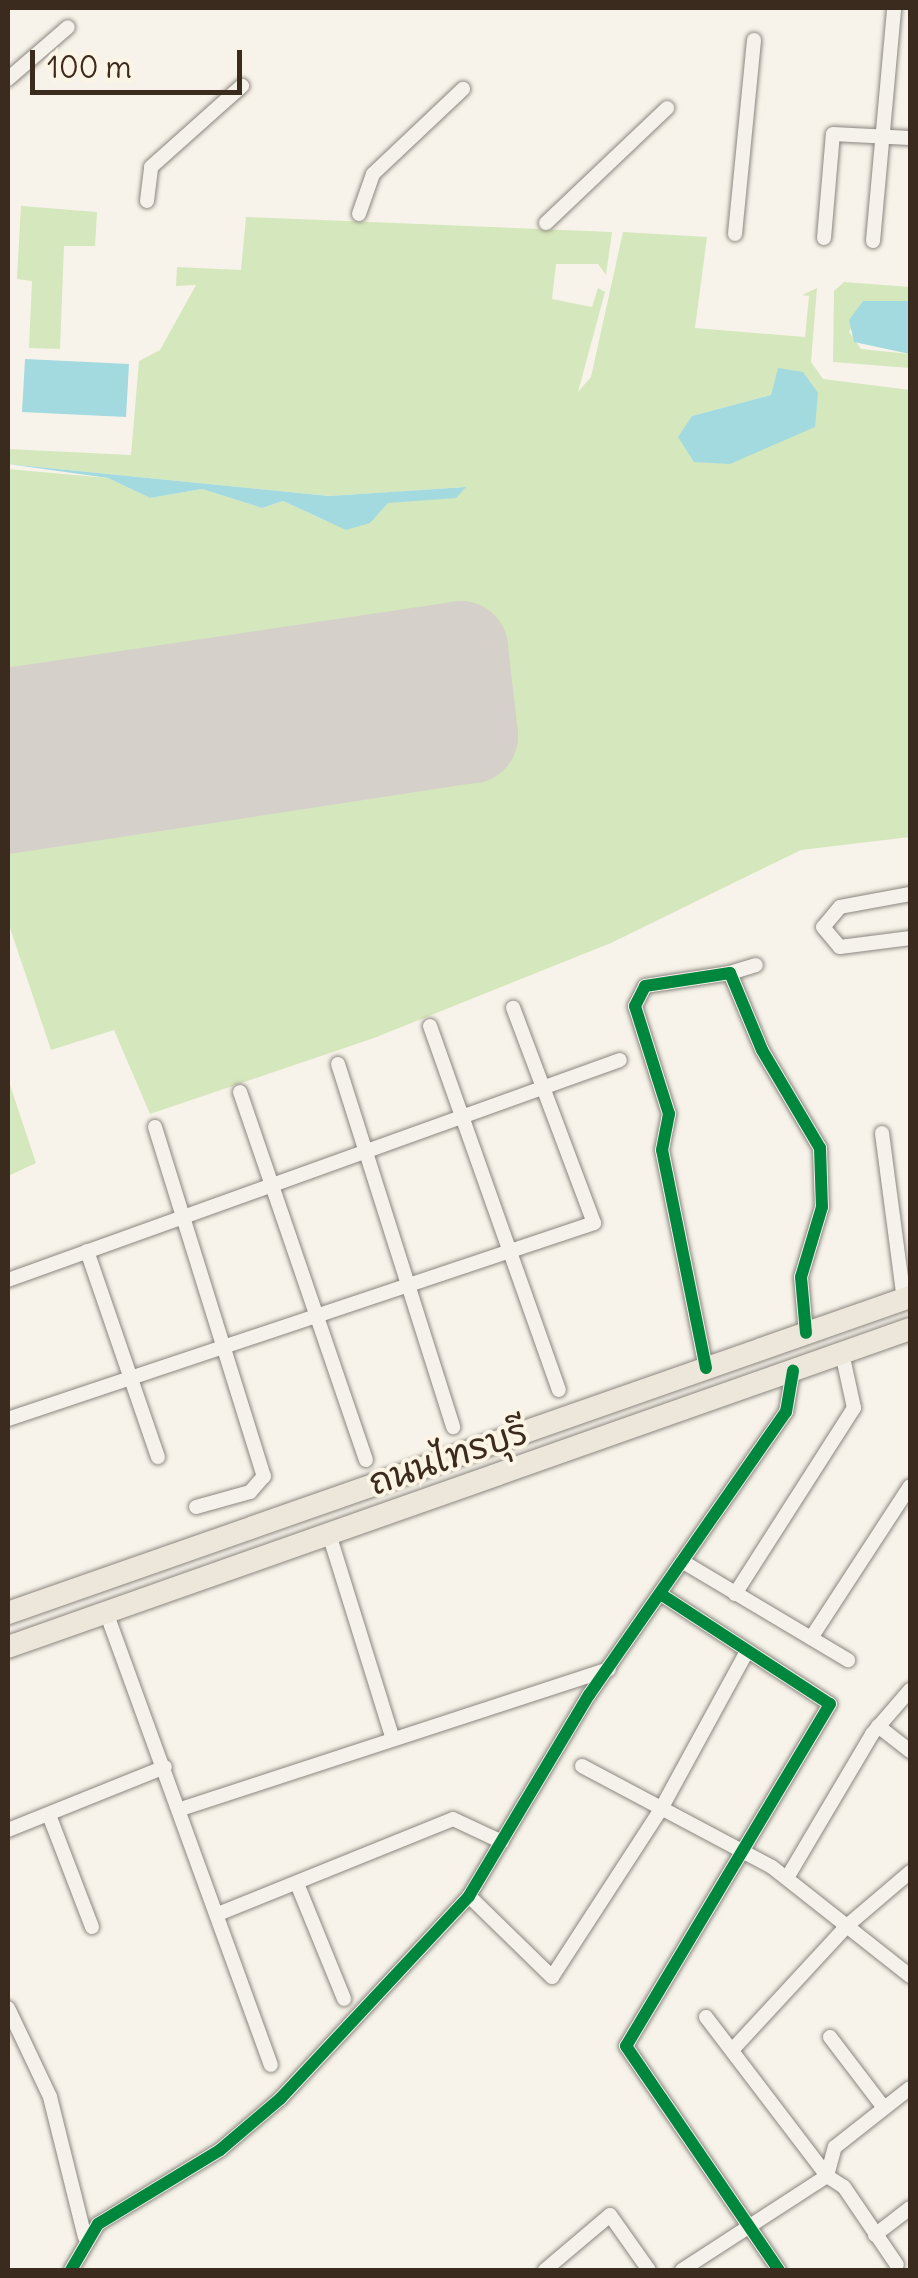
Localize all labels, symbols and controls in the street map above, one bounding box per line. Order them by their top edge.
scale bar [35,30,248,92]
text: 100 m [47,48,132,86]
street label: ถนนไทรบุรี [363,1409,533,1503]

